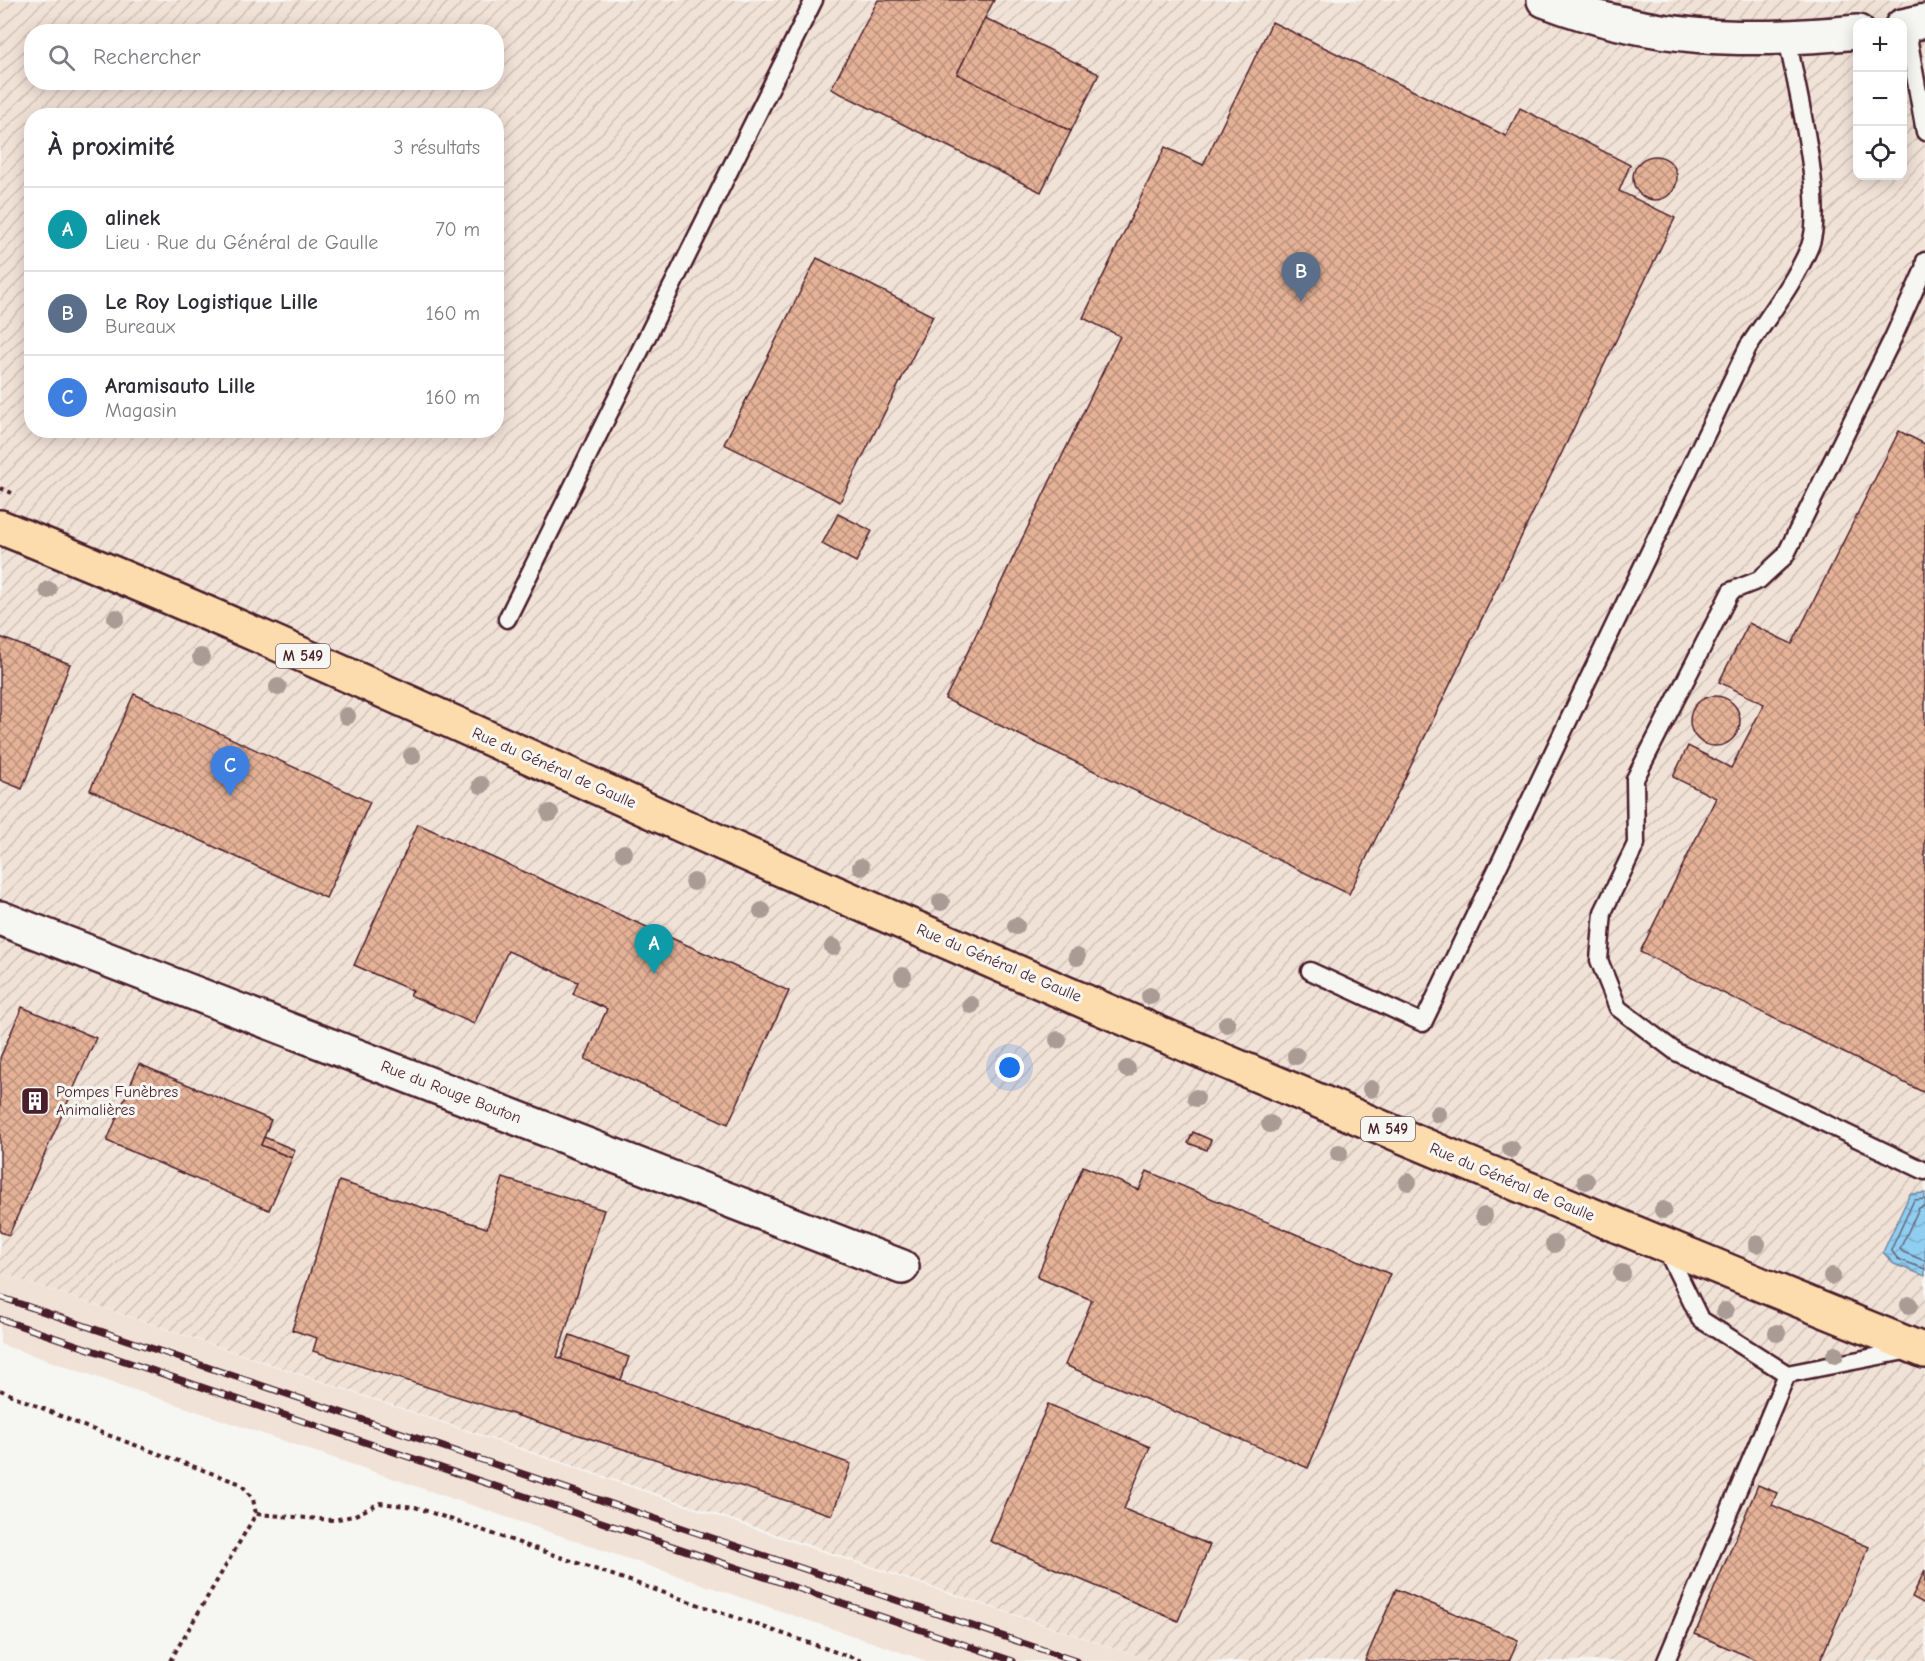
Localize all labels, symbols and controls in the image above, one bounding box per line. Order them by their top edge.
map controls [1853,18,1907,180]
button: + [1853,18,1907,72]
search box [24,24,504,90]
icon: search [45,41,78,74]
text: Rechercher [93,44,201,70]
button: − [1853,72,1907,126]
button: locate [1853,126,1907,180]
text: À proximité [48,132,175,162]
text: 3 résultats [393,136,480,159]
text: alinek [105,205,160,231]
text: A [62,218,73,241]
text: 70 m [435,218,480,241]
text: Lieu · Rue du Général de Gaulle [105,231,378,254]
pin: B [1282,252,1320,302]
text: Le Roy Logistique Lille [105,289,318,315]
text: B [61,302,74,325]
text: 160 m [426,302,480,325]
text: Bureaux [105,315,175,338]
text: Aramisauto Lille [105,373,255,399]
text: C [61,386,74,409]
text: 160 m [426,386,480,409]
text: Magasin [105,399,177,422]
road number: M 549 [276,644,330,668]
street label: Rue du Général de Gaulle [469,724,639,812]
pin: C [210,746,250,796]
street label: Rue du Général de Gaulle [914,920,1084,1006]
pin: A [634,924,674,974]
your location [995,1053,1024,1082]
street label: Rue du Rouge Bouton [378,1057,524,1127]
place label: Pompes Funèbres Animalières [56,1083,178,1119]
building icon: Pompes Funèbres Animalières [19,1085,51,1117]
road number: M 549 [1361,1117,1415,1141]
street label: Rue du Général de Gaulle [1427,1139,1597,1225]

